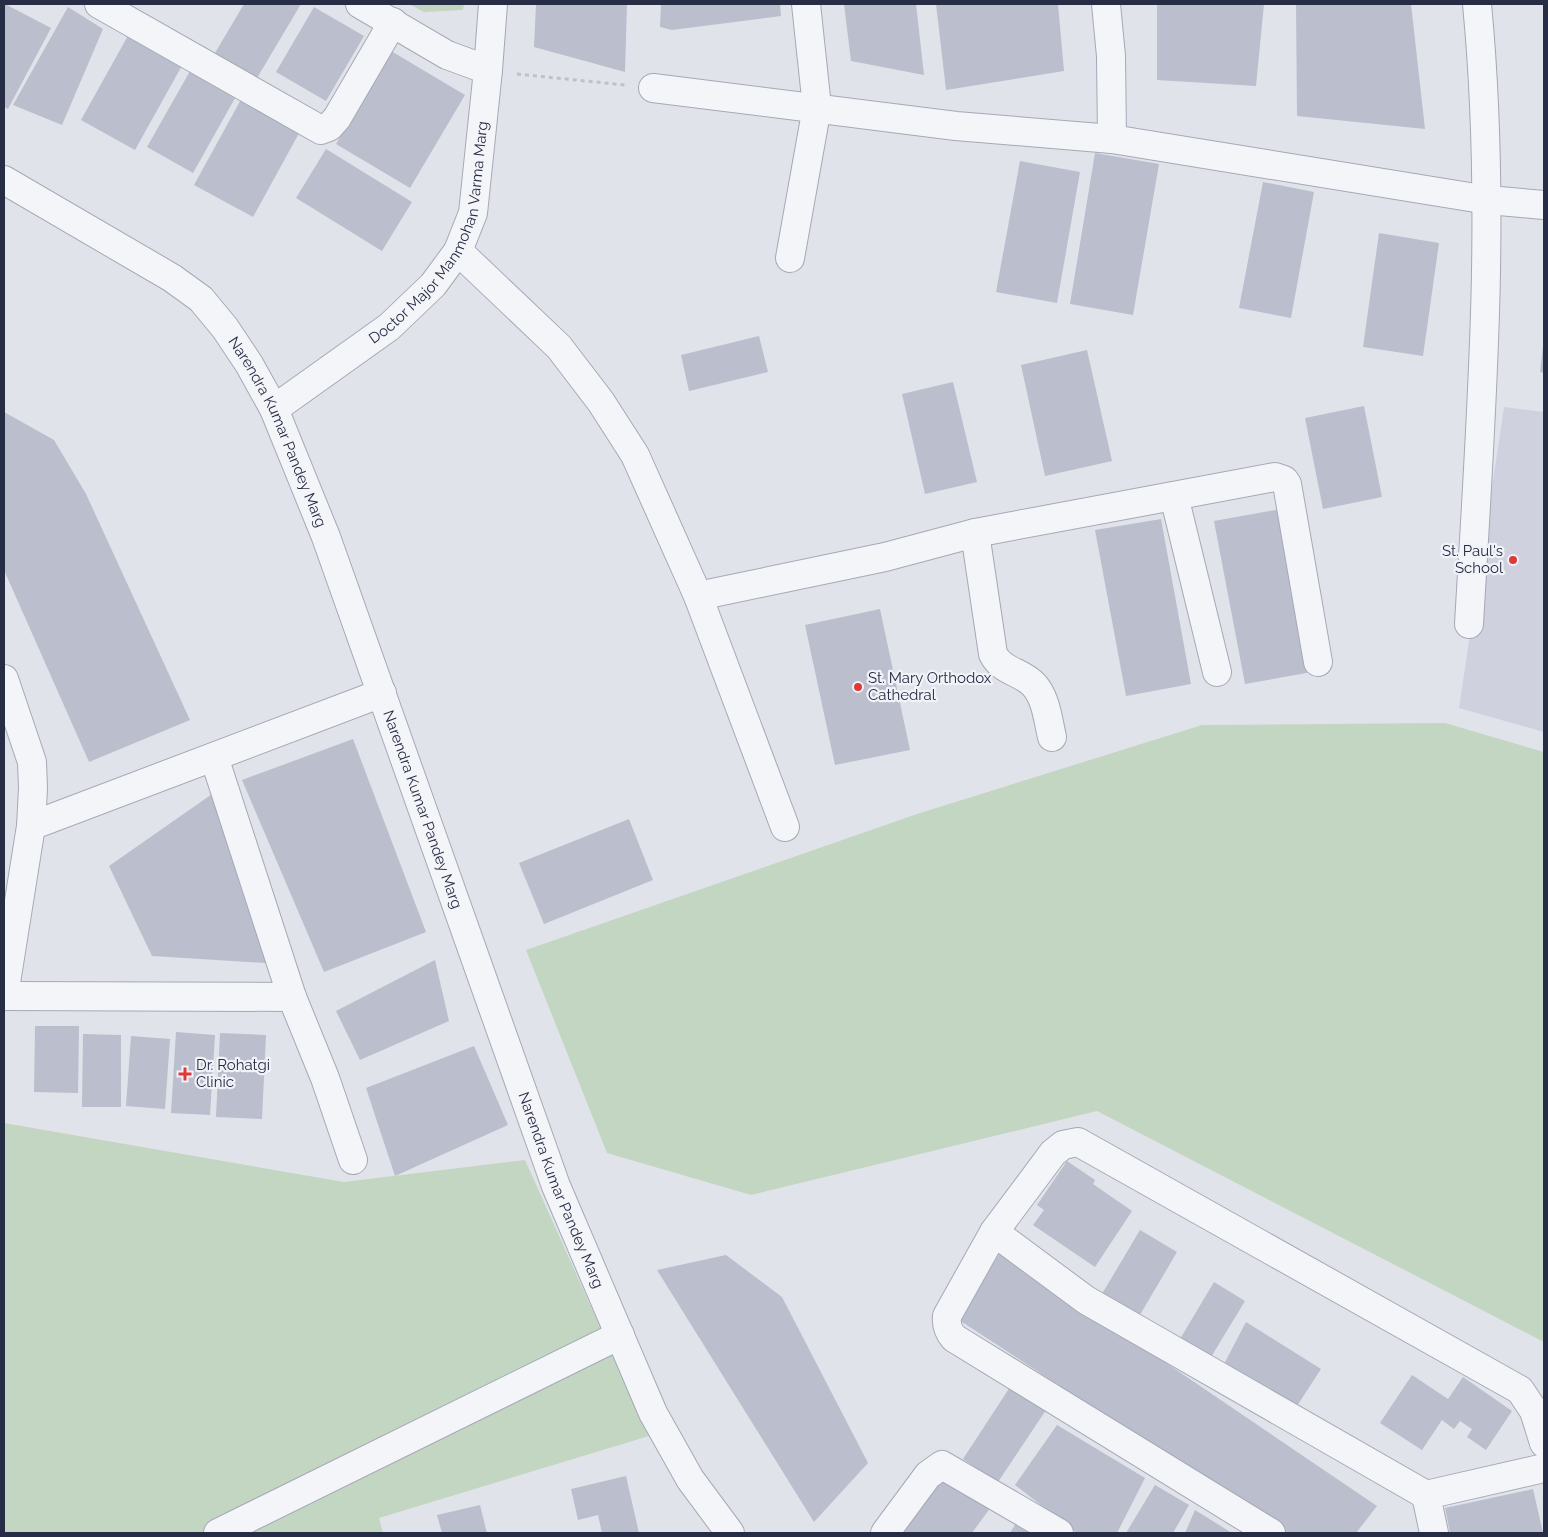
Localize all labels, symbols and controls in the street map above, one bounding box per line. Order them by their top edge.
street label: Doctor Major Manmohan Varma Marg [365,120,492,348]
street label: Narendra Kumar Pandey Marg [224,333,330,530]
place label: St. Paul's School [1442,542,1504,577]
marker: St. Paul's School [1507,554,1519,566]
place label: St. Mary Orthodox Cathedral [868,669,992,704]
marker: St. Mary Orthodox Cathedral [852,681,864,693]
street label: Narendra Kumar Pandey Marg [379,708,466,911]
place label: Dr. Rohatgi Clinic [196,1056,270,1091]
marker: Dr. Rohatgi Clinic [178,1067,192,1081]
street label: Narendra Kumar Pandey Marg [514,1090,608,1291]

